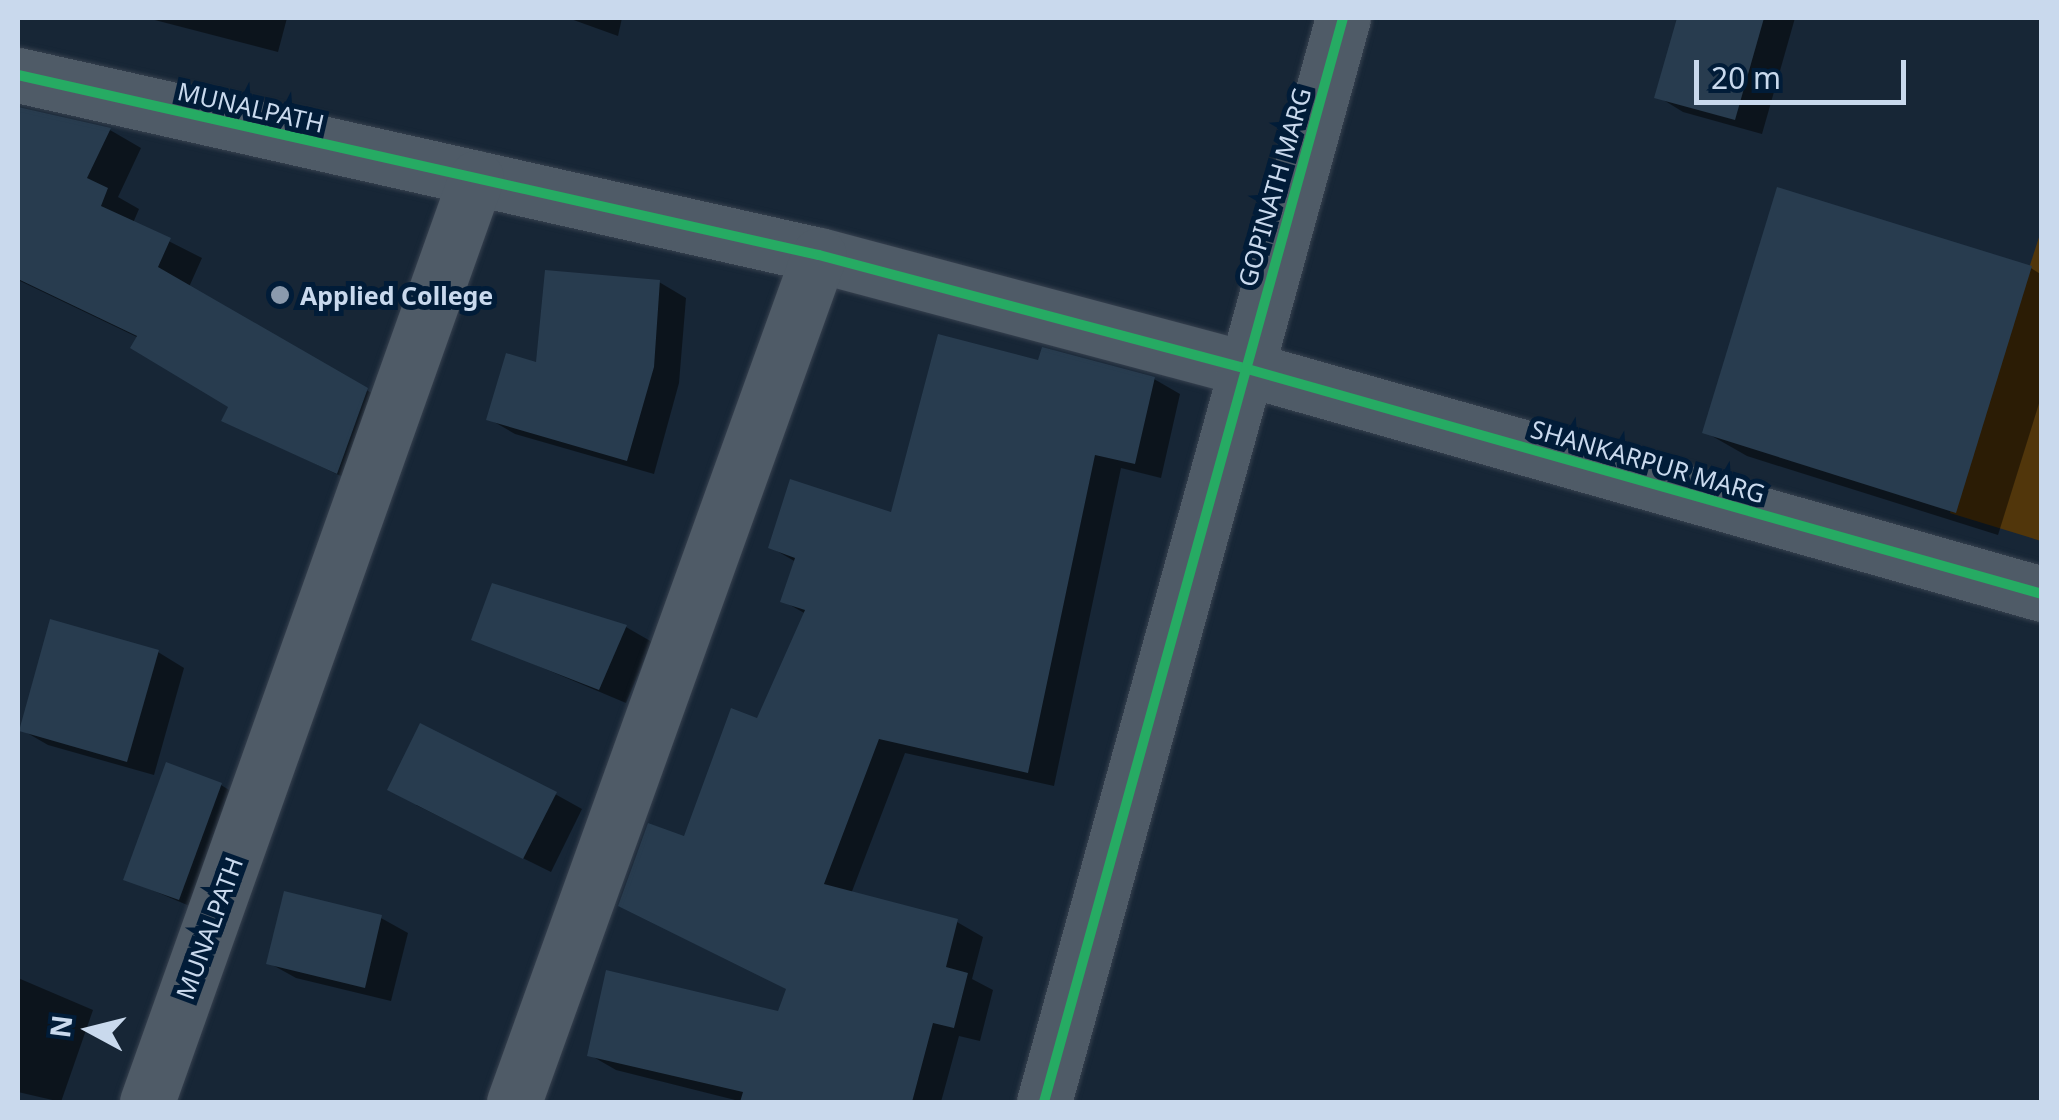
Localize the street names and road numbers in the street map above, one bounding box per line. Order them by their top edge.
street label: MUNALPATH [175,76,327,138]
street label: GOPINATH MARG [1231,84,1317,290]
street label: SHANKARPUR MARG [1528,413,1768,509]
street label: MUNALPATH [169,853,249,1003]

